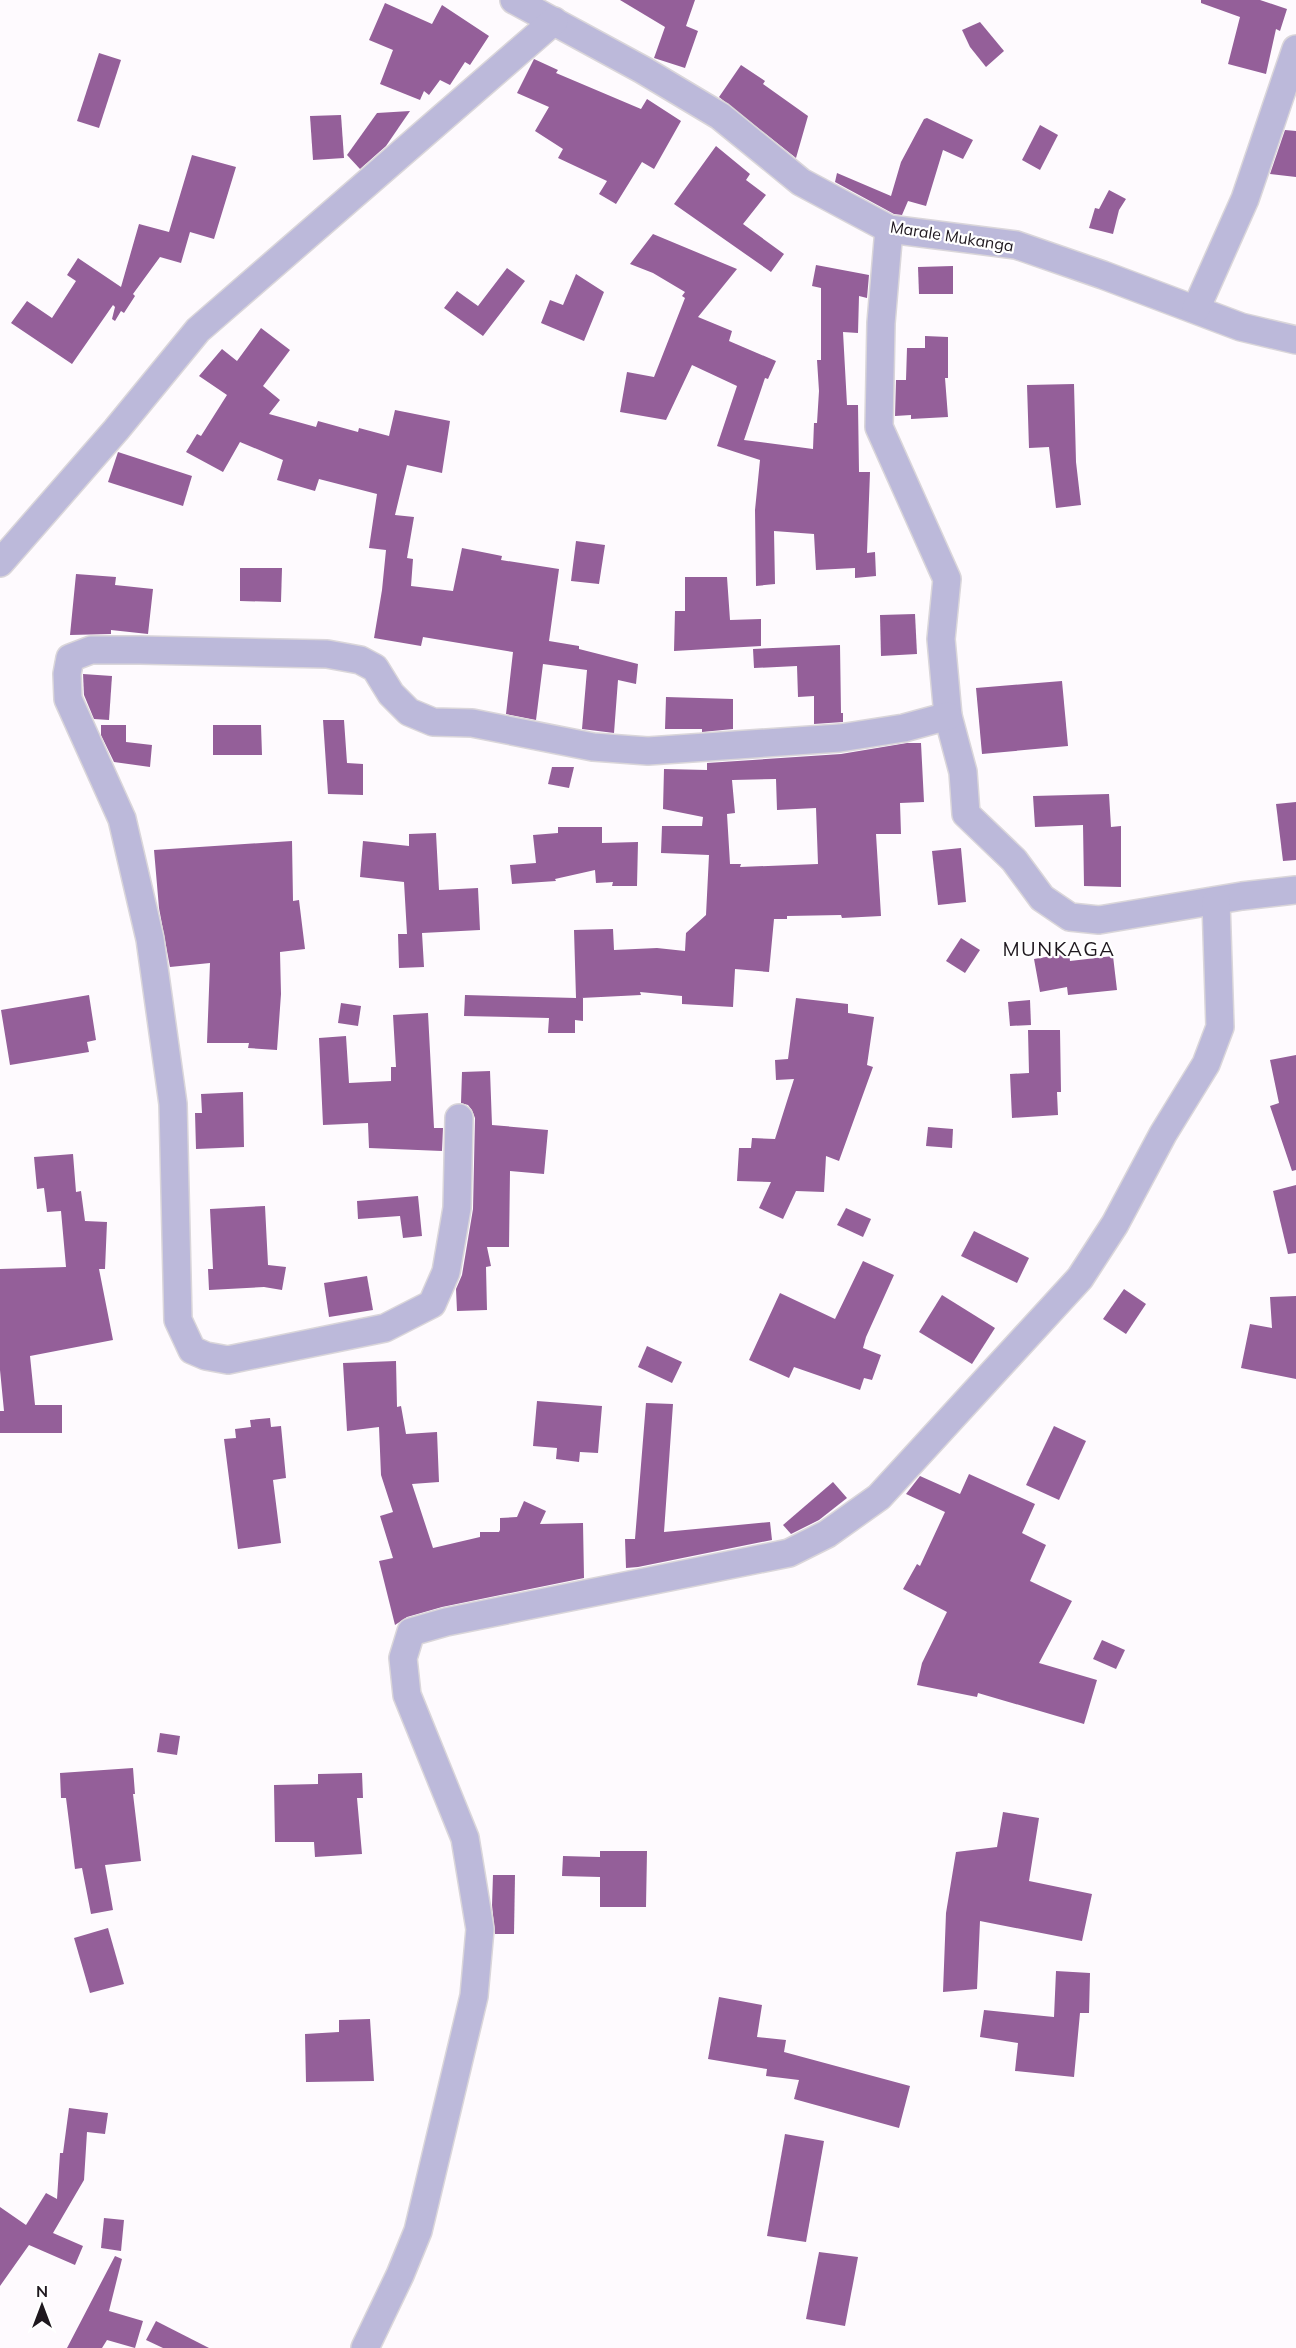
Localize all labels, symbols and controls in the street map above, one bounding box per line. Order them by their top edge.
street label: Marale Mukanga [889,216,1015,256]
district label: MUNKAGA [1002,936,1116,961]
north arrow [12,2276,72,2336]
text: N [36,2281,48,2301]

